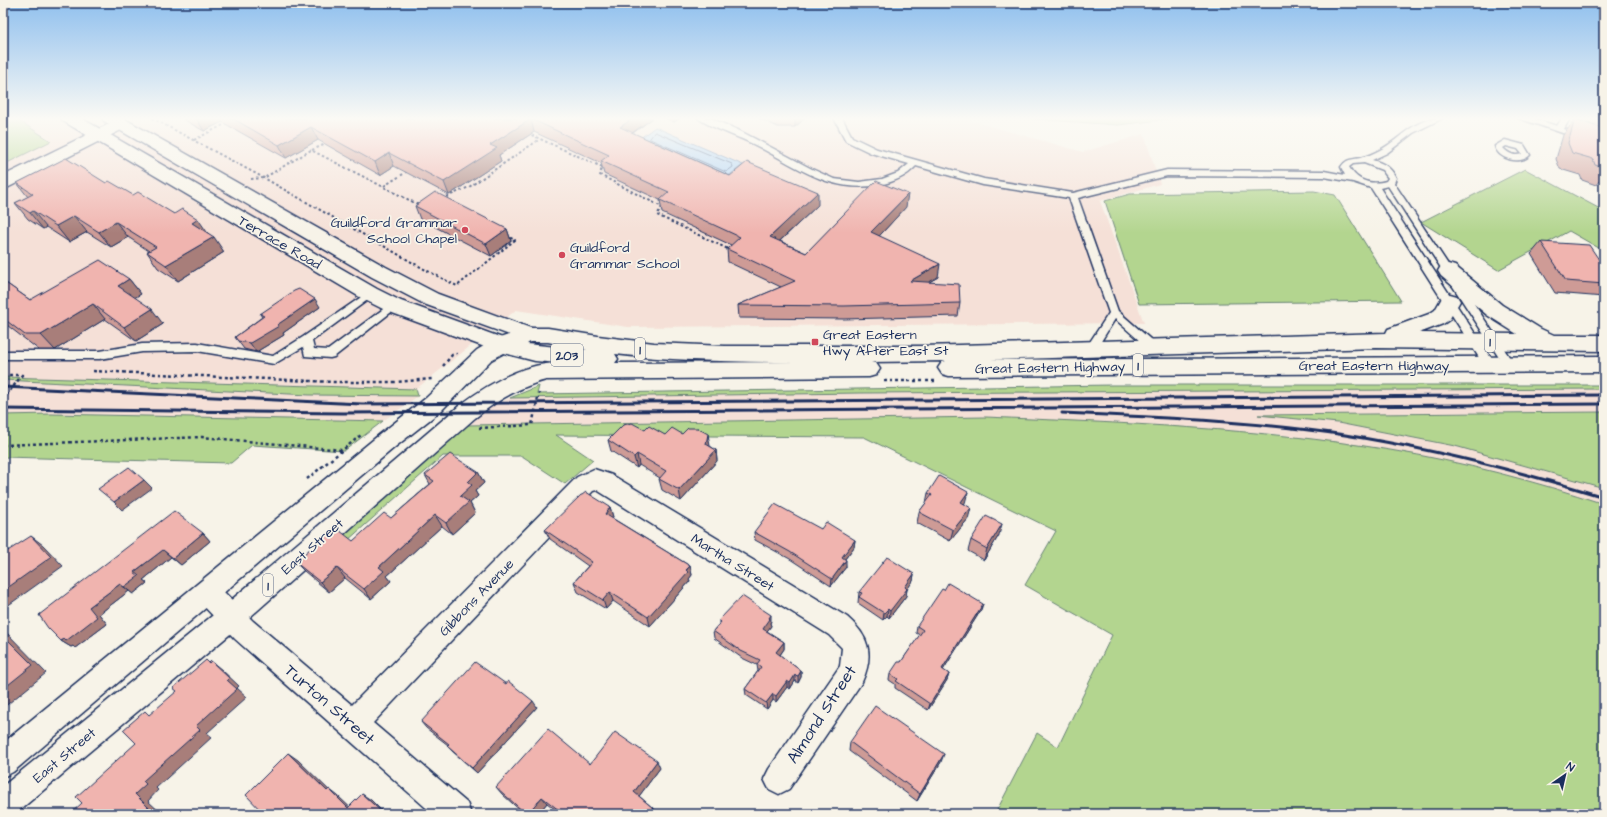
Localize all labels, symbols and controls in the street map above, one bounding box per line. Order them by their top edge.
street label: Terrace Road [234,211,325,275]
place label: Guildford Grammar School Chapel [331,213,457,249]
marker: Guildford Grammar School Chapel [460,225,470,235]
place label: Guildford Grammar School [570,238,680,274]
marker: Guildford Grammar School [557,250,567,260]
place label: Great Eastern Hwy After East St [823,325,949,361]
road number: 1 [1485,330,1495,352]
marker: Great Eastern Hwy After East St [810,337,820,347]
road number: 1 [635,338,645,360]
road number: 203 [551,344,583,366]
road number: 1 [1133,354,1143,376]
street label: Great Eastern Highway [1299,356,1449,376]
street label: Great Eastern Highway [975,357,1126,379]
street label: East Street [277,514,348,580]
street label: Martha Street [687,529,778,597]
street label: Gibbons Avenue [435,554,519,641]
road number: 1 [263,574,273,596]
street label: Turton Street [279,659,380,751]
street label: Almond Street [781,661,863,768]
street label: East Street [29,723,101,788]
north arrow [1545,755,1585,795]
text: N [1563,759,1577,775]

